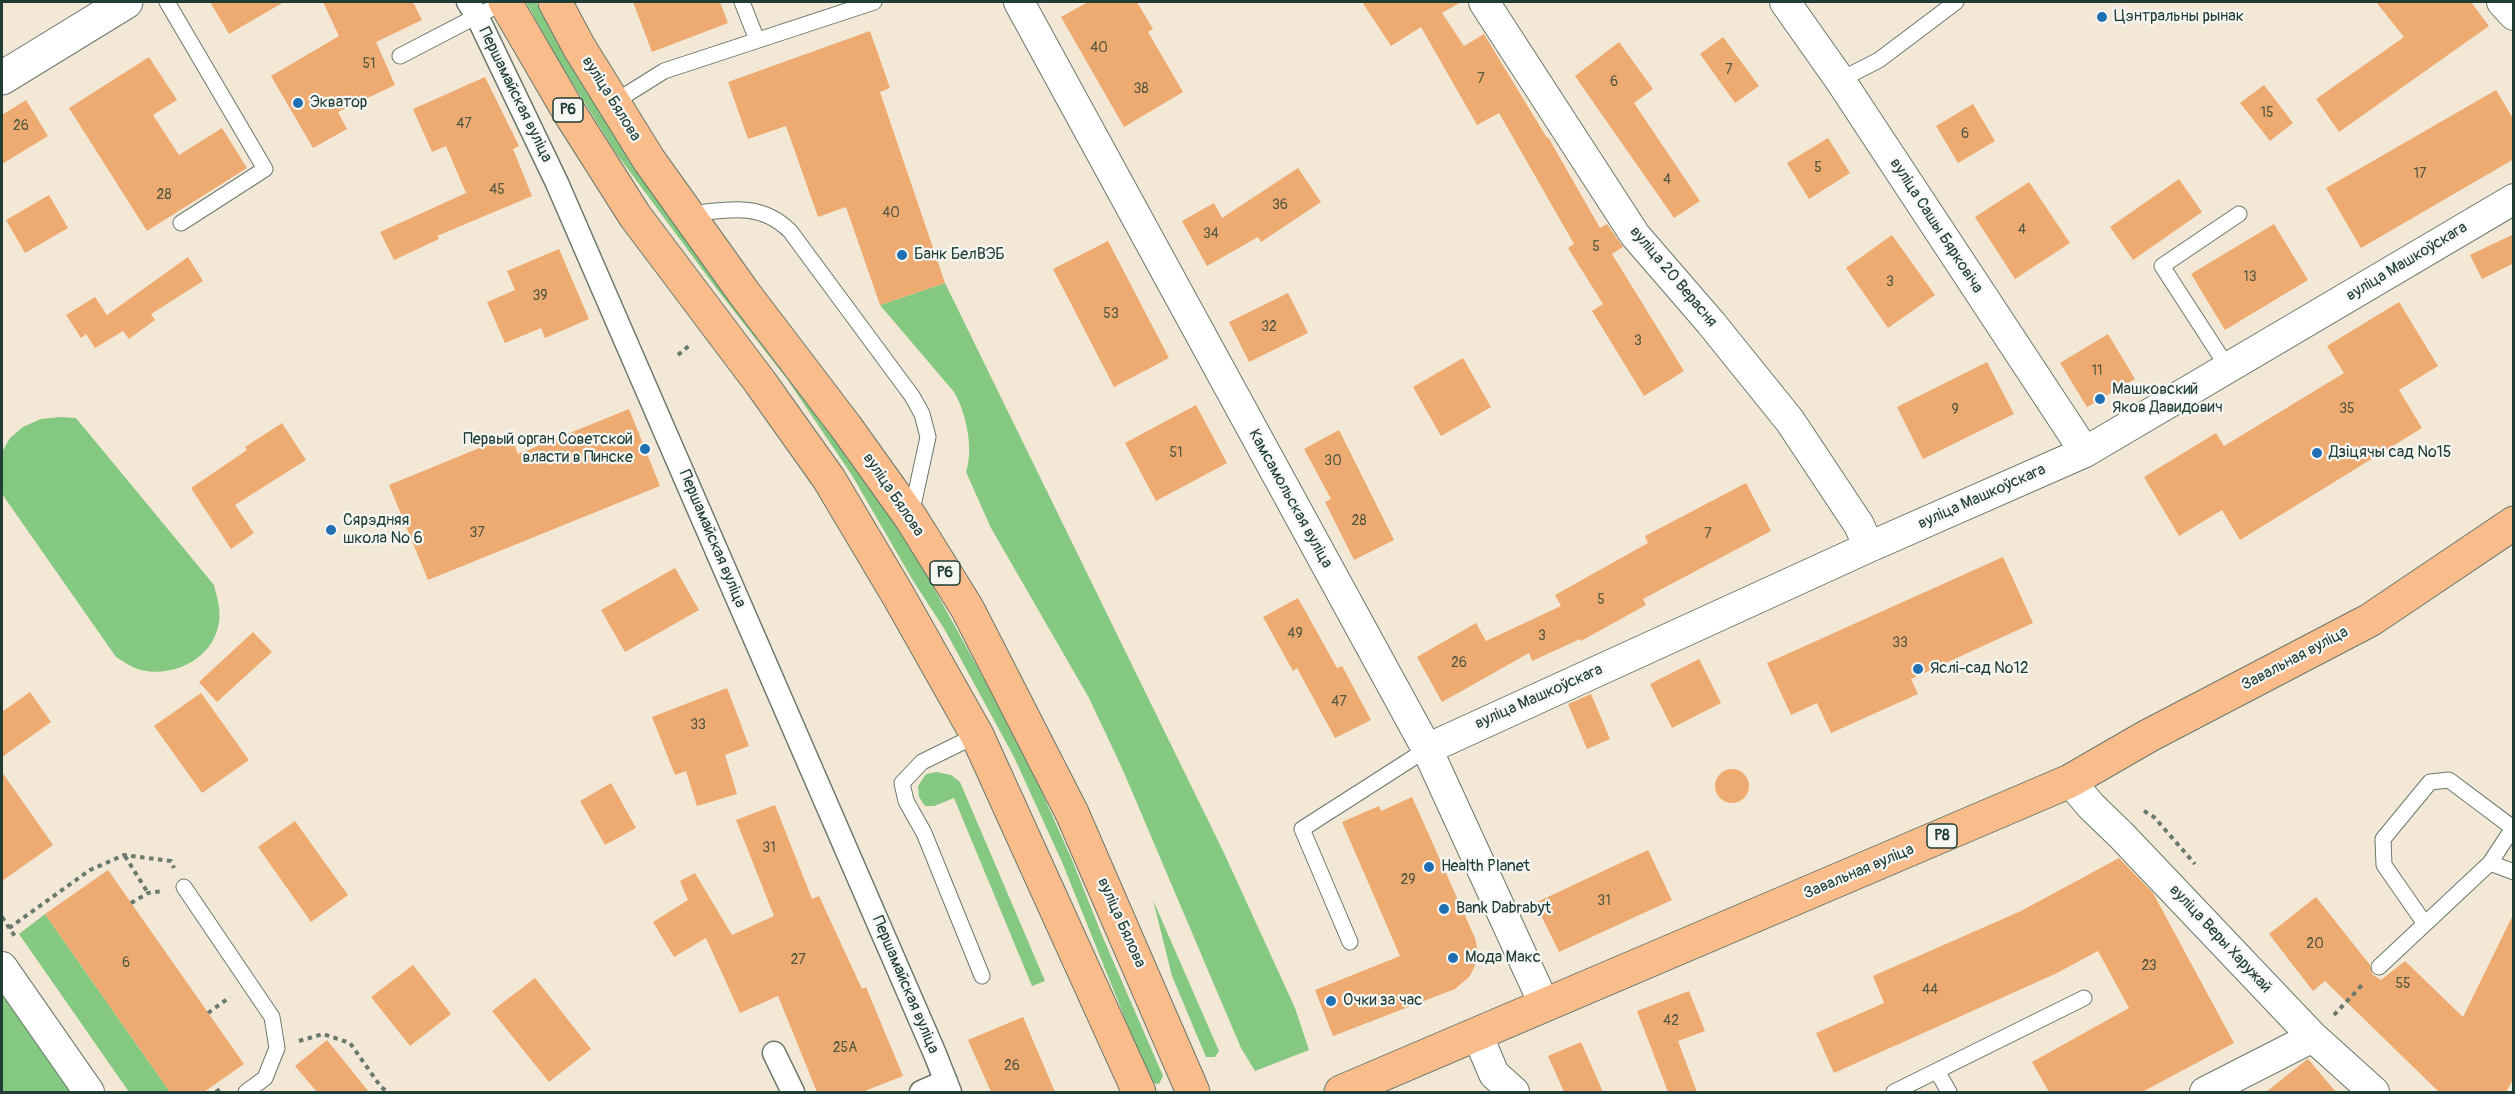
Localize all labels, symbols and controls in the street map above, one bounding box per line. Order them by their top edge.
place label: Цэнтральны рынак [2114,7,2244,27]
marker: Цэнтральны рынак [2095,10,2109,24]
street label: Першамайская вуліца [474,24,556,166]
house number: 40 [1090,40,1108,56]
street label: вуліца Бялова [577,53,645,145]
house number: 51 [362,56,376,72]
house number: 7 [1725,62,1733,78]
house number: 7 [1477,71,1485,87]
house number: 6 [1610,74,1618,90]
house number: 38 [1134,81,1148,97]
place label: Экватор [310,93,367,113]
marker: Экватор [291,96,305,110]
road number: Р6 [553,98,583,122]
house number: 15 [2260,105,2274,121]
house number: 47 [456,116,472,132]
house number: 26 [13,118,29,134]
house number: 6 [1961,126,1969,142]
street label: вуліца Сашы Бярковіча [1885,155,1987,297]
house number: 5 [1814,160,1822,176]
house number: 17 [2414,166,2426,182]
house number: 4 [1663,172,1671,188]
house number: 45 [489,182,505,198]
house number: 28 [157,187,171,203]
house number: 36 [1272,197,1288,213]
house number: 40 [882,205,900,221]
street label: вуліца Машкоўскага [2343,218,2471,306]
house number: 4 [2018,222,2026,238]
street label: вуліца 20 Верасня [1625,223,1721,331]
house number: 34 [1203,226,1219,242]
house number: 5 [1592,239,1600,255]
place label: Банк БелВЭБ [914,245,1005,265]
marker: Банк БелВЭБ [895,248,909,262]
house number: 13 [2243,269,2257,285]
house number: 3 [1886,274,1894,290]
house number: 39 [532,288,548,304]
house number: 53 [1103,306,1119,322]
house number: 32 [1261,319,1277,335]
house number: 3 [1634,333,1642,349]
house number: 11 [2092,363,2102,379]
place label: Машковский Яков Давидович [2112,380,2223,418]
marker: Машковский Яков Давидович [2093,392,2107,406]
house number: 35 [2339,401,2355,417]
house number: 9 [1951,402,1959,418]
street label: Камсамольская вуліца [1244,426,1336,572]
place label: Первый орган Советской власти в Пинске [463,430,633,468]
marker: Первый орган Советской власти в Пинске [638,442,652,456]
place label: Дзіцячы сад №15 [2329,443,2452,463]
house number: 51 [1169,445,1183,461]
marker: Дзіцячы сад №15 [2310,446,2324,460]
street label: вуліца Бялова [858,450,928,540]
house number: 30 [1324,453,1342,469]
street label: вуліца Машкоўскага [1915,460,2049,534]
street label: Першамайская вуліца [674,467,750,611]
place label: Сярэдняя школа № 6 [343,511,423,549]
house number: 28 [1352,513,1366,529]
marker: Сярэдняя школа № 6 [324,523,338,537]
house number: 37 [469,525,485,541]
house number: 7 [1704,526,1712,542]
road number: Р6 [930,561,960,585]
house number: 5 [1597,592,1605,608]
street label: Завальная вуліца [2238,623,2352,695]
house number: 49 [1287,626,1303,642]
house number: 3 [1538,628,1546,644]
house number: 33 [1892,635,1908,651]
house number: 26 [1451,655,1467,671]
place label: Яслі-сад №12 [1930,659,2029,679]
street label: вуліца Машкоўскага [1472,660,1606,734]
marker: Яслі-сад №12 [1911,662,1925,676]
house number: 47 [1331,694,1347,710]
house number: 33 [690,717,706,733]
road number: Р8 [1927,824,1957,848]
house number: 31 [762,840,776,856]
street label: Завальная вуліца [1801,840,1917,904]
place label: Health Planet [1441,857,1530,877]
marker: Health Planet [1422,860,1436,874]
house number: 29 [1400,872,1416,888]
street label: вуліца Бялова [1093,875,1149,971]
street label: вуліца Веры Харужай [2165,881,2275,997]
house number: 31 [1597,893,1611,909]
place label: Bank Dabrabyt [1456,899,1551,919]
marker: Bank Dabrabyt [1437,902,1451,916]
street label: Першамайская вуліца [867,913,943,1057]
house number: 20 [2306,936,2324,952]
place label: Мода Макс [1465,948,1541,968]
marker: Мода Макс [1446,951,1460,965]
house number: 27 [790,952,806,968]
house number: 6 [122,955,130,971]
house number: 23 [2141,958,2157,974]
house number: 55 [2395,976,2411,992]
house number: 44 [1922,982,1938,998]
place label: Очки за час [1343,991,1422,1011]
marker: Очки за час [1324,994,1338,1008]
house number: 42 [1663,1013,1679,1029]
house number: 25A [833,1040,857,1056]
house number: 26 [1004,1058,1020,1074]

